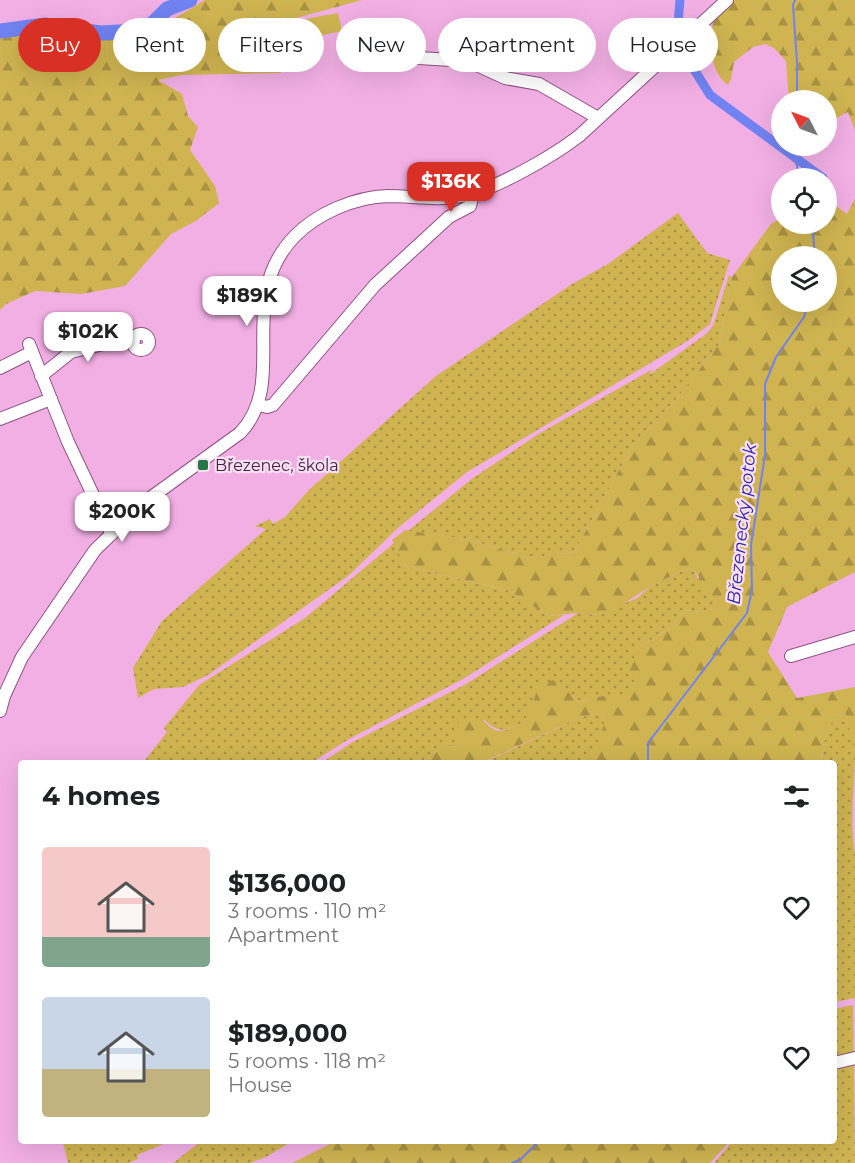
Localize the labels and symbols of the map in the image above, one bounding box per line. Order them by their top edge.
north arrow [771,90,837,156]
pin: $136K [409,162,493,213]
pin: $189K [205,276,289,327]
pin: $102K [46,312,130,363]
water label: Březenecký potok [723,441,762,605]
place label: Březenec, škola [215,456,339,475]
marker: Březenec, škola [196,458,210,472]
pin: $200K [80,492,164,543]

